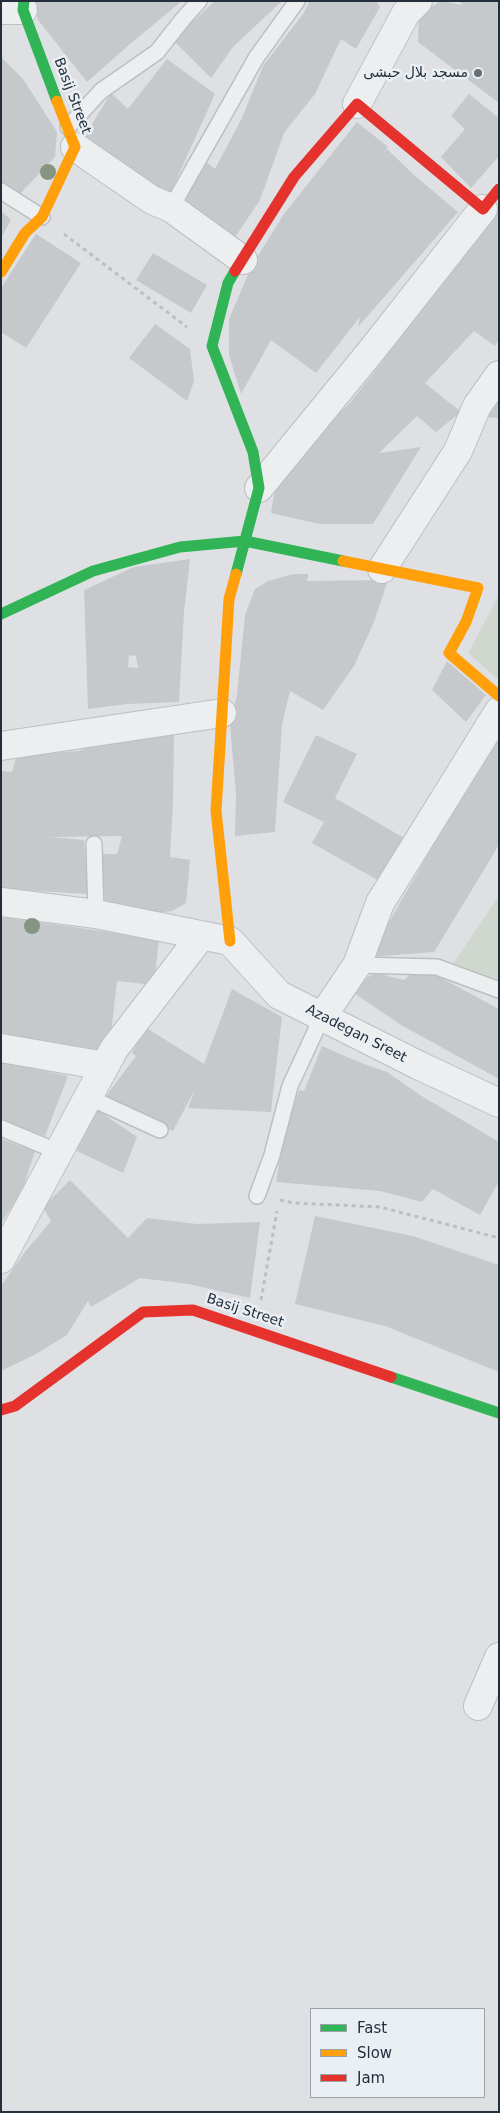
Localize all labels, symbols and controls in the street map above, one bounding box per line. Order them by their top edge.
street label: Basij Street [50,56,94,136]
place label: مسجد بلال حبشی [363,65,468,81]
marker: مسجد بلال حبشی [472,67,484,79]
street label: Azadegan Sreet [303,1001,409,1067]
street label: Basij Street [204,1291,286,1331]
legend [310,2008,485,2098]
text: Fast [357,2019,387,2037]
text: Slow [357,2044,392,2062]
text: Jam [357,2069,385,2087]

